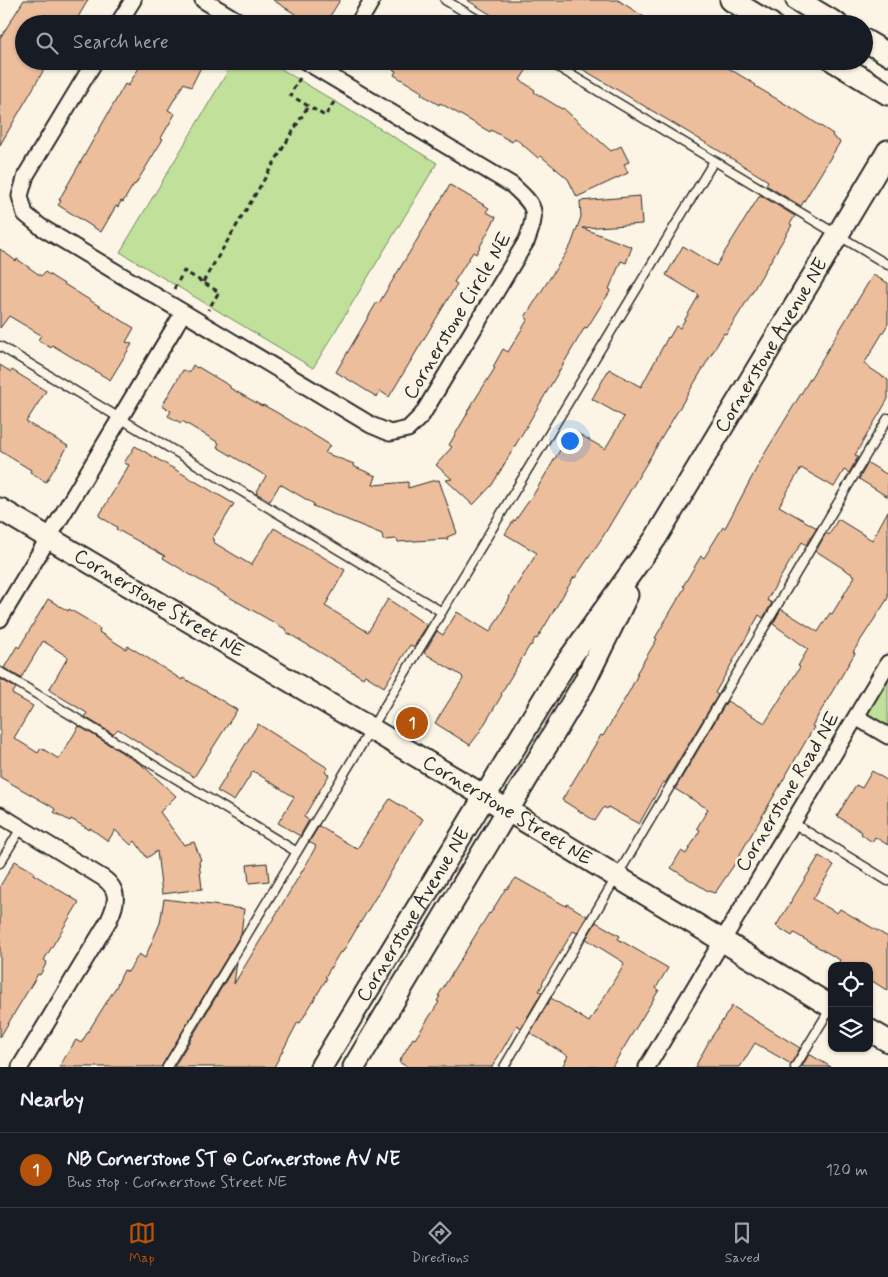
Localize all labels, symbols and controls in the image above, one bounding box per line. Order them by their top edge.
search box [15,15,873,70]
icon: search [33,29,61,57]
text: Search here [73,30,169,55]
street label: Cornerstone Circle NE [397,227,519,405]
street label: Cornerstone Avenue NE [708,253,834,438]
your location [557,428,583,454]
street label: Cornerstone Street NE [69,542,249,664]
pin: 1 [396,704,428,742]
street label: Cornerstone Road NE [729,707,847,877]
street label: Cornerstone Street NE [417,749,597,872]
street label: Cornerstone Avenue NE [350,822,476,1007]
map controls [828,962,873,1052]
button: locate [828,962,873,1007]
button: layers [828,1007,873,1052]
text: Nearby [20,1086,84,1114]
text: NB Cornerstone ST @ Cornerstone AV NE [67,1147,400,1172]
text: 1 [32,1160,40,1181]
text: 120 m [826,1160,868,1181]
text: Bus stop · Cornerstone Street NE [67,1172,287,1193]
tab: Map [128,1219,156,1267]
tab: Directions [412,1219,469,1267]
tab: Saved [725,1219,760,1267]

